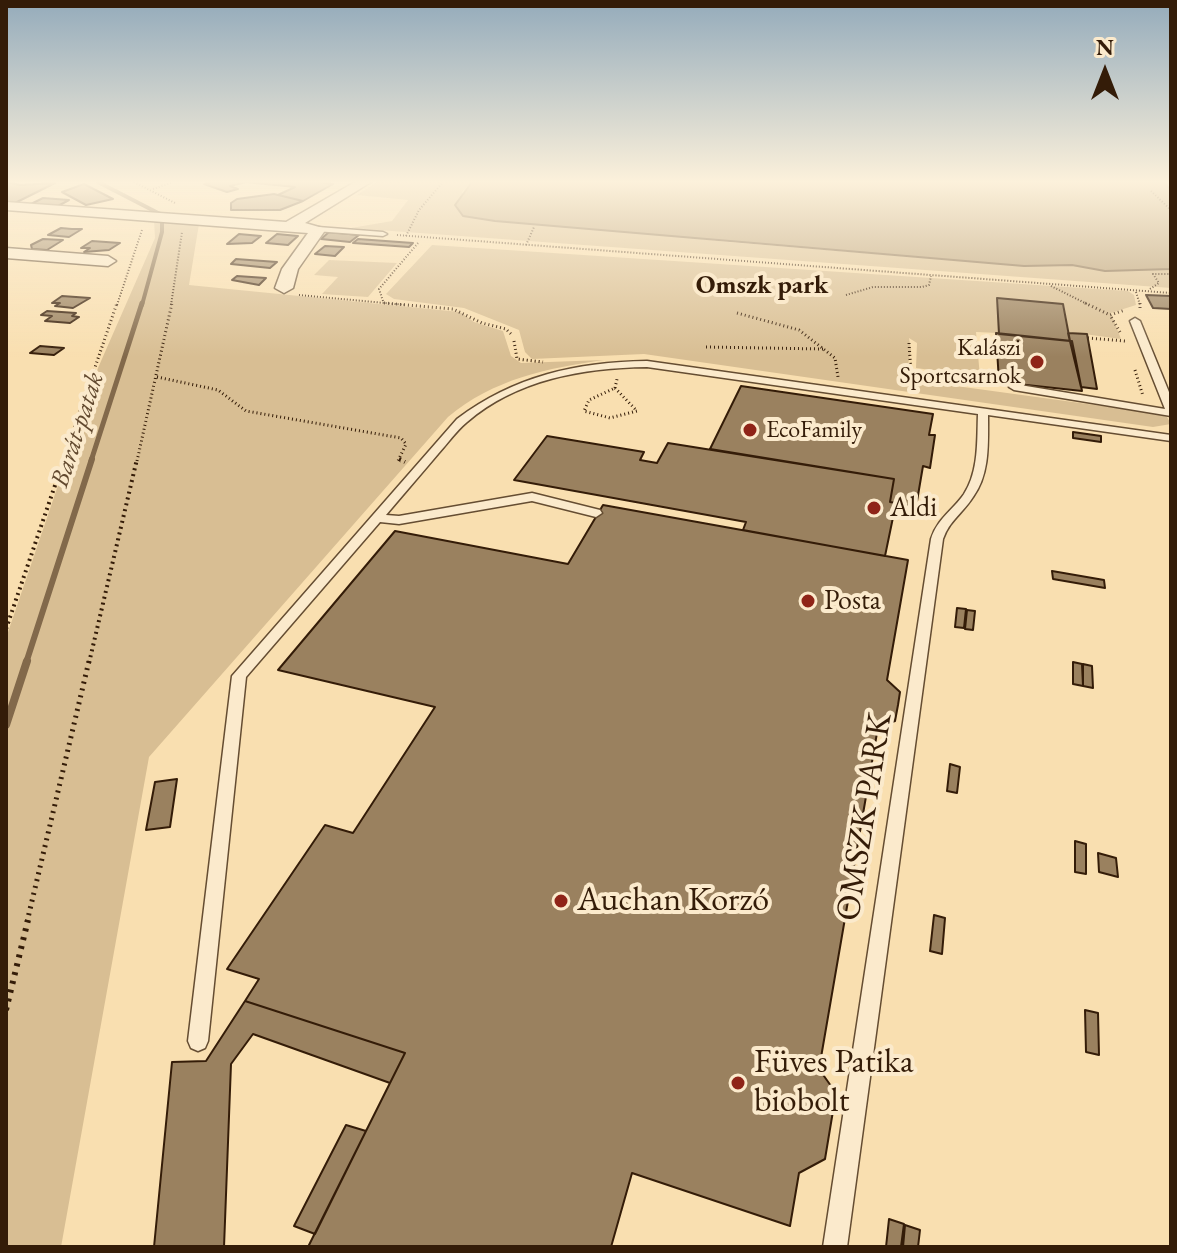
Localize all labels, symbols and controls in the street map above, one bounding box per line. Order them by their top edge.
north arrow [1065,32,1145,112]
text: N [1096,33,1114,62]
district label: Omszk park [696,270,828,302]
place label: Kalászi Sportcsarnok [899,334,1021,390]
marker: Kalászi Sportcsarnok [1028,353,1046,371]
water label: Barát-patak [45,369,111,491]
place label: EcoFamily [766,416,862,444]
marker: EcoFamily [741,421,759,439]
place label: Aldi [890,491,937,525]
marker: Aldi [865,499,883,517]
place label: Posta [824,584,881,618]
marker: Posta [799,592,817,610]
street label: OMSZK PARK [828,710,902,924]
place label: Auchan Korzó [577,881,769,921]
marker: Auchan Korzó [552,892,570,910]
place label: Füves Patika biobolt [754,1043,914,1122]
marker: Füves Patika biobolt [729,1074,747,1092]

